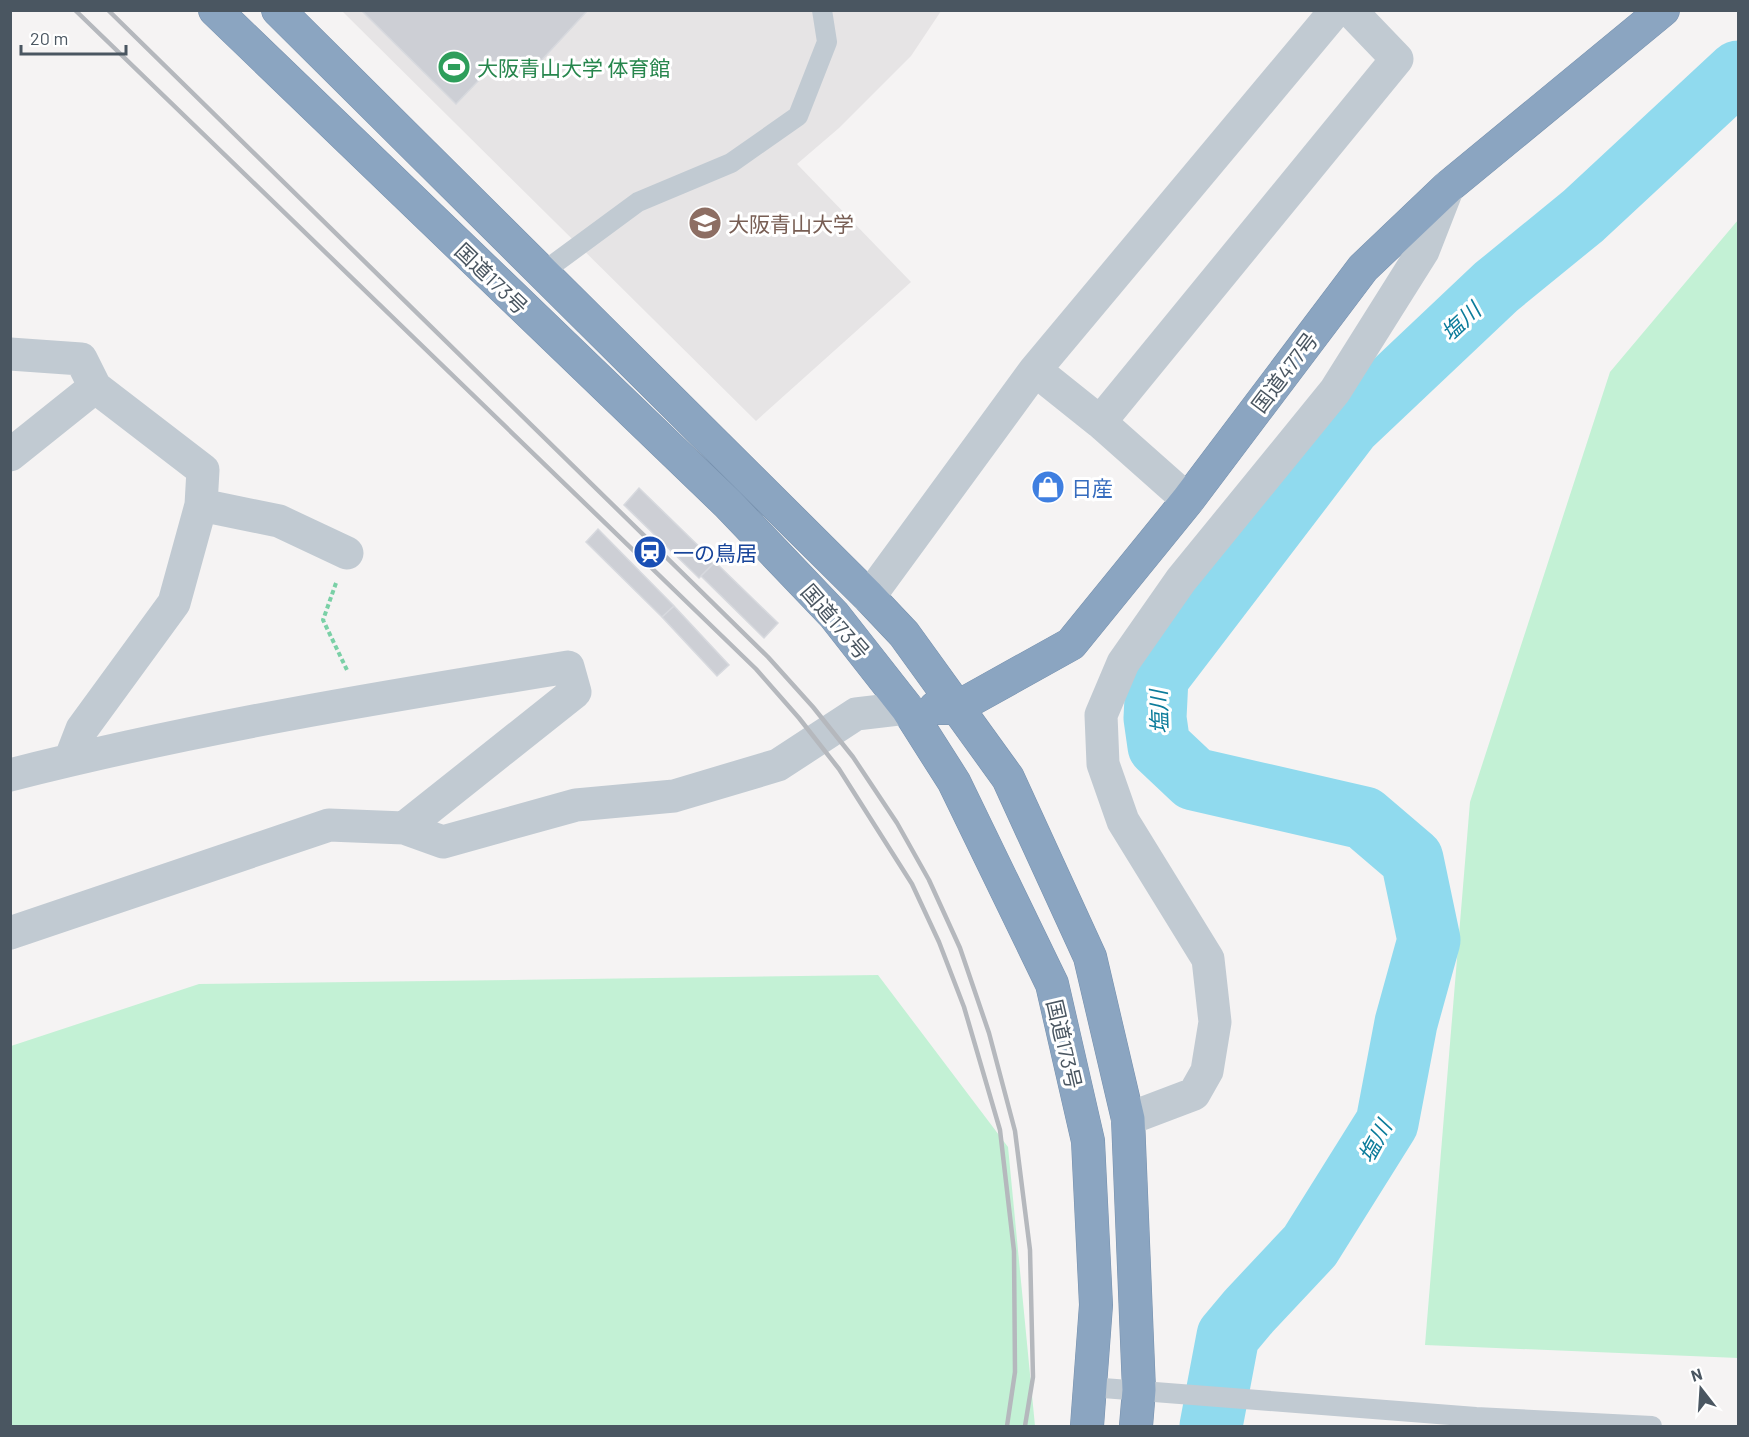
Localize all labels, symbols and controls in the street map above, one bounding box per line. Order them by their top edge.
scale bar [21,18,126,56]
text: 20 m [30,27,68,49]
sports icon: 大阪青山大学 体育館 [436,49,472,85]
place label: 大阪青山大学 体育館 [477,55,670,80]
school or university icon: 大阪青山大学 [687,205,723,241]
place label: 大阪青山大学 [728,211,854,236]
street label: 国道173号 [451,237,533,319]
water label: 塩川 [1435,295,1486,346]
street label: 国道477号 [1246,327,1322,417]
shop icon: 日産 [1030,469,1066,505]
place label: 日産 [1071,475,1113,500]
station icon: 一の鳥居 [632,534,668,570]
place label: 一の鳥居 [673,540,757,565]
street label: 国道173号 [797,578,875,664]
water label: 塩川 [1144,688,1172,734]
street label: 国道173号 [1043,997,1087,1091]
water label: 塩川 [1352,1114,1397,1167]
north arrow [1671,1359,1731,1419]
text: N [1689,1364,1704,1385]

